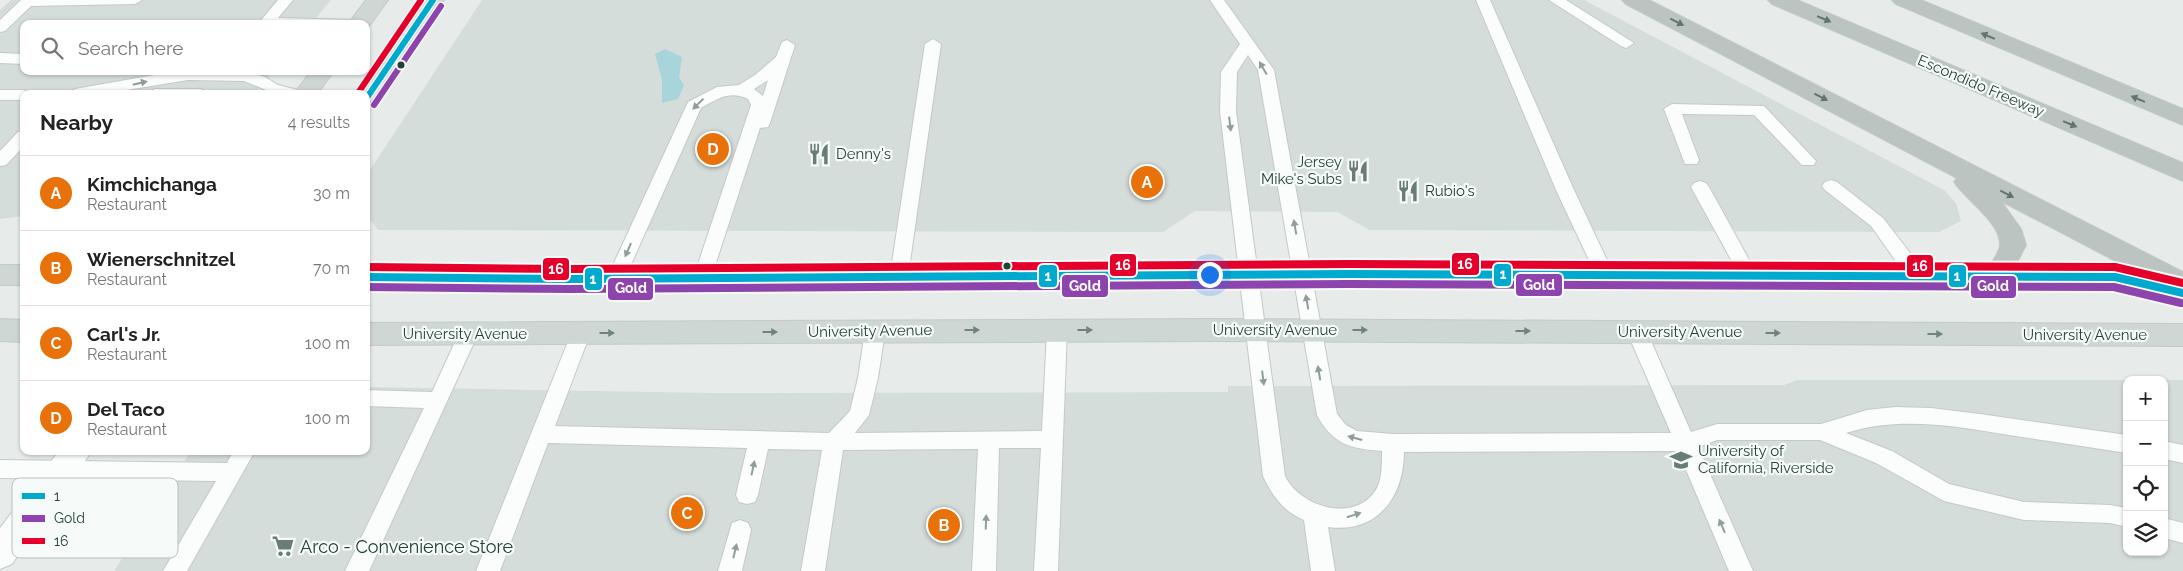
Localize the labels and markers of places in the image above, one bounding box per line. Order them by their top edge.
unlabelled marker [396,60,406,70]
pin: D [697,130,729,168]
restaurant icon: Denny's [806,141,832,167]
place label: Denny's [836,145,891,163]
place label: Jersey Mike's Subs [1261,153,1342,188]
restaurant icon: Jersey Mike's Subs [1345,158,1371,184]
pin: A [1131,163,1163,201]
restaurant icon: Rubio's [1395,178,1421,204]
place label: Rubio's [1425,182,1475,200]
unlabelled marker [1002,261,1012,271]
place label: University of California, Riverside [1698,442,1834,477]
school or university icon: University of California, Riverside [1668,447,1694,473]
pin: C [671,494,703,532]
pin: B [928,506,960,544]
supermarket icon: Arco - Convenience Store [270,533,296,559]
place label: Arco - Convenience Store [300,536,513,557]

